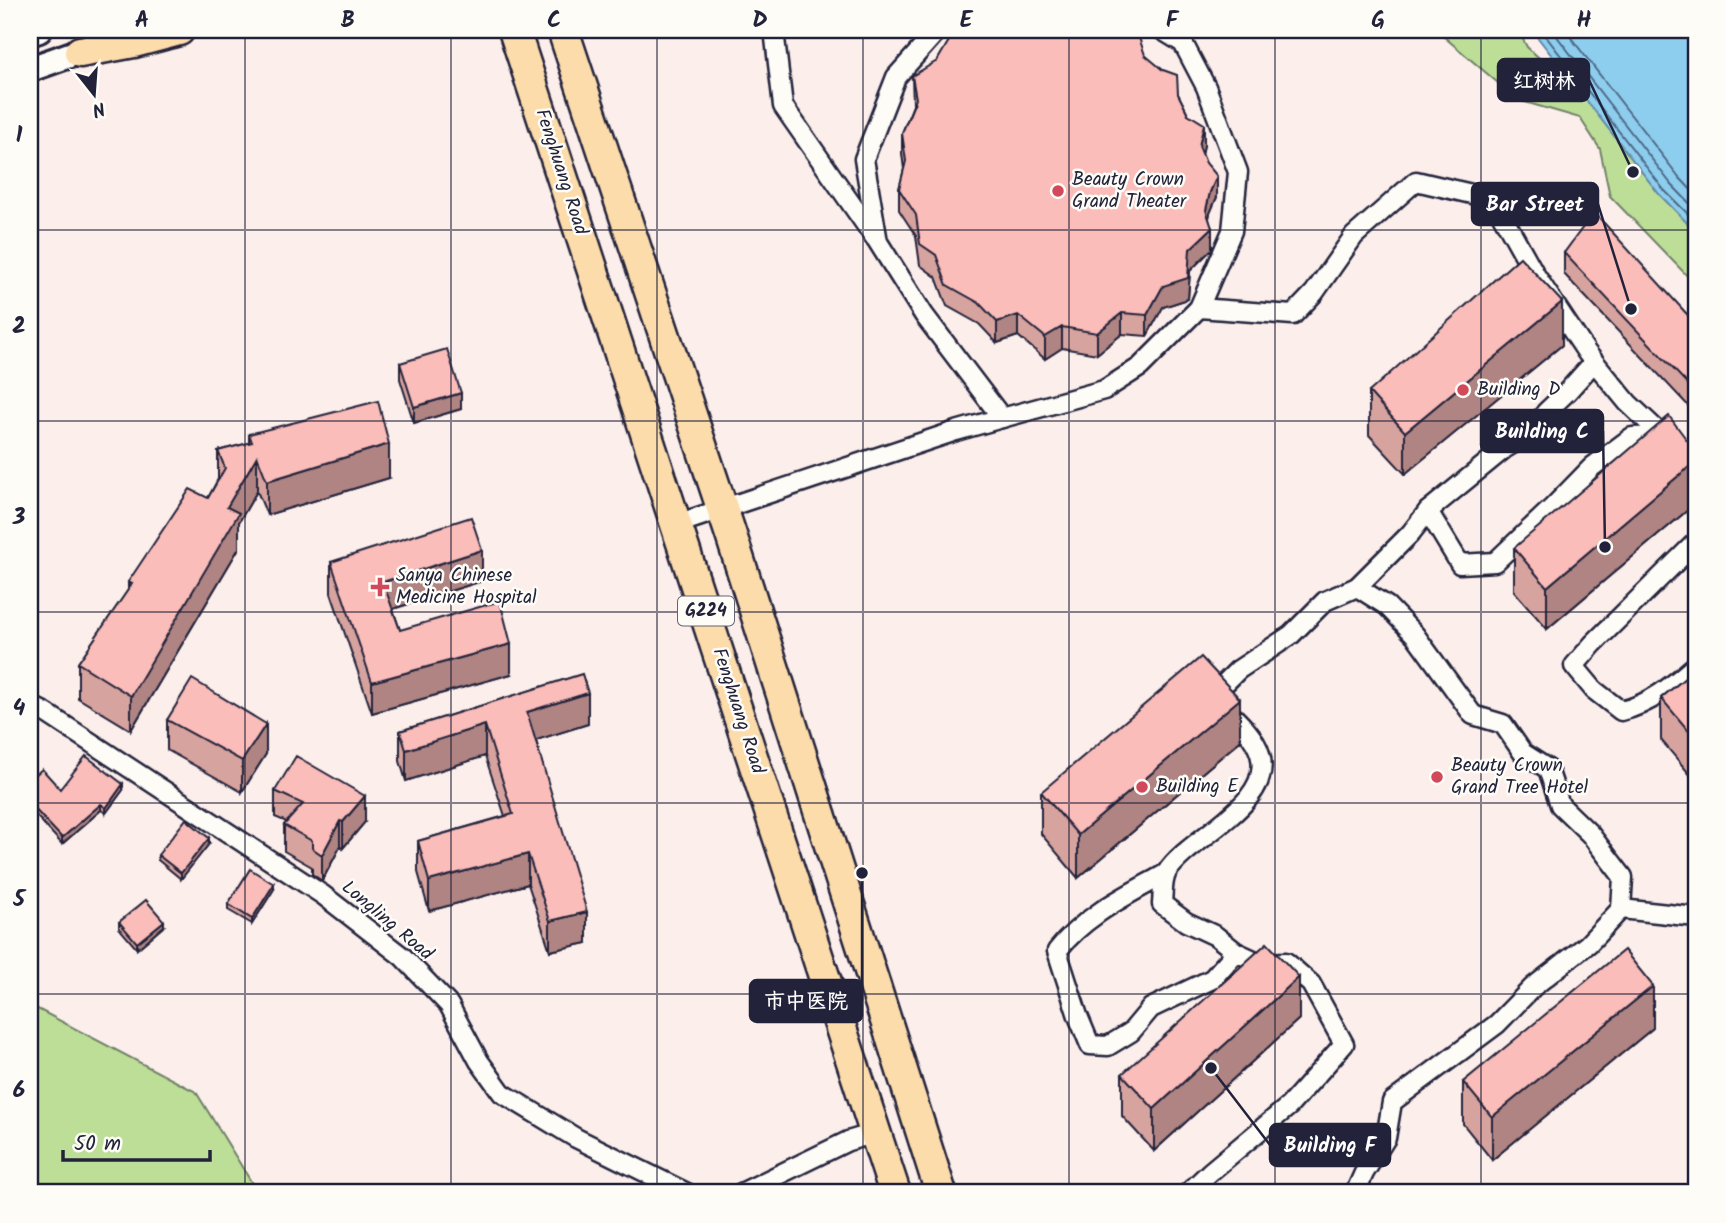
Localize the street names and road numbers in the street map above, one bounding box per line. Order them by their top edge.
street label: Fenghuang Road [527,105,596,239]
road number: G224 [678,596,734,626]
street label: Fenghuang Road [704,644,773,778]
street label: Longling Road [334,873,440,969]

